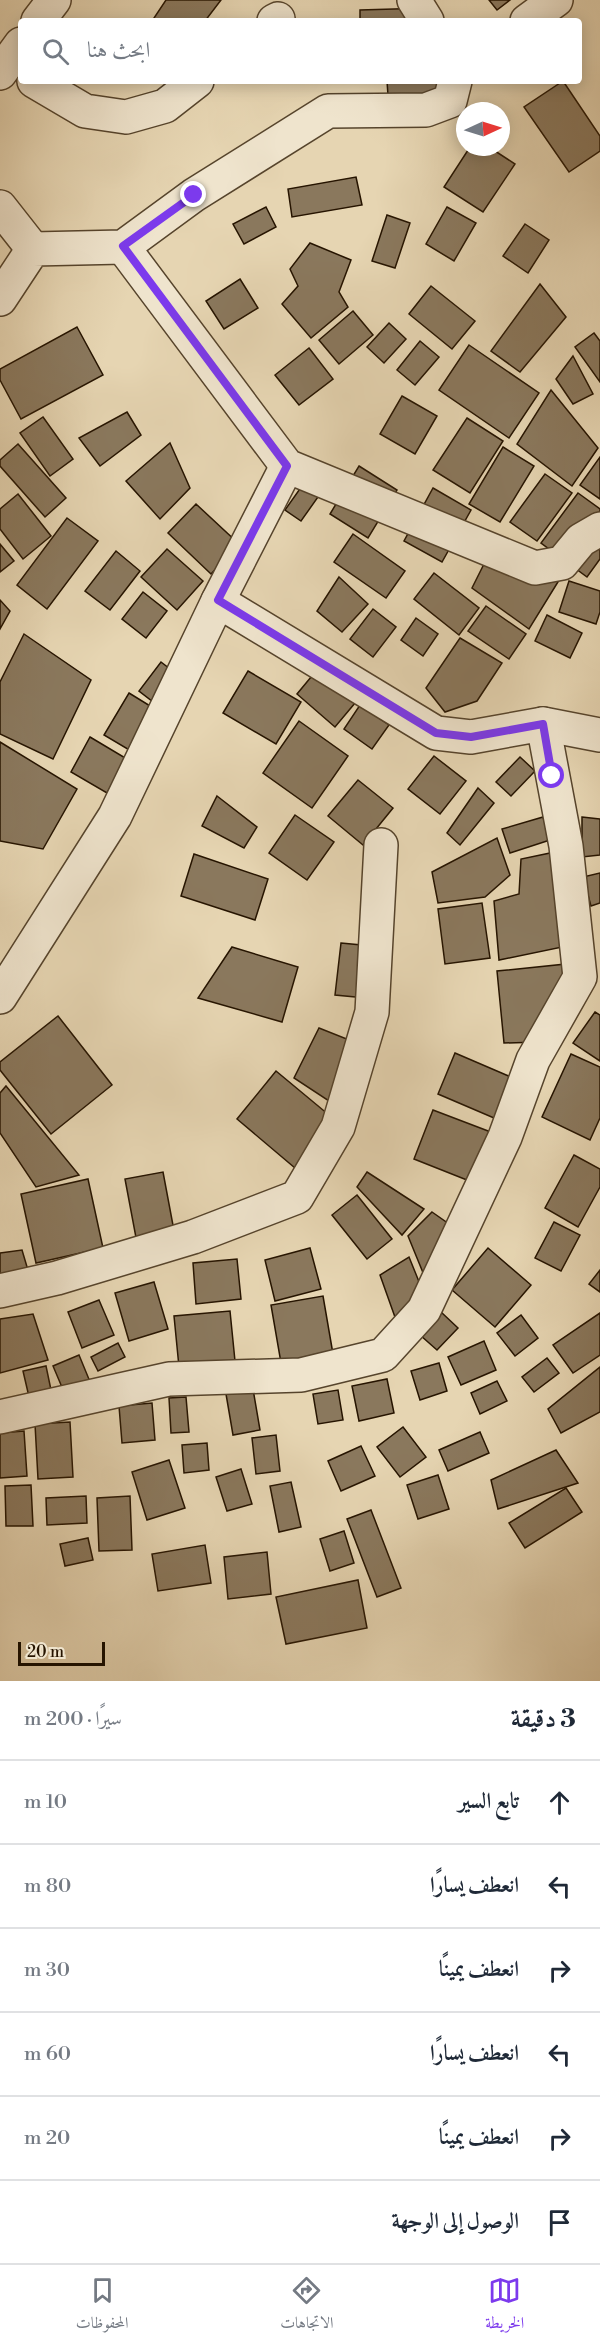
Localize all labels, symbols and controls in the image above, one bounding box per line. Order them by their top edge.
search box [18,18,582,84]
icon: search [39,35,72,68]
text: ابحث هنا [87,37,150,64]
north arrow [456,102,510,156]
route end [180,181,206,207]
route start [538,762,564,788]
scale bar [18,1639,105,1666]
text: 20 m [27,1642,64,1662]
text: 3 دقيقة [511,1703,576,1735]
text: سيرًا · 200 m [24,1707,122,1732]
icon: ahead [543,1786,576,1819]
text: تابع السير [458,1788,519,1815]
text: 10 m [24,1790,67,1815]
icon: left [543,1870,576,1903]
text: انعطف يسارًا [430,1872,519,1899]
text: 80 m [24,1874,71,1899]
icon: right [543,1954,576,1987]
text: انعطف يمينًا [439,1956,519,1983]
text: 30 m [24,1958,70,1983]
icon: left [543,2038,576,2071]
text: انعطف يسارًا [430,2040,519,2067]
text: 60 m [24,2042,71,2067]
icon: right [543,2122,576,2155]
text: انعطف يمينًا [439,2124,519,2151]
text: 20 m [24,2126,70,2151]
icon: arrive [543,2206,576,2239]
text: الوصول إلى الوجهة [391,2208,519,2235]
tab: المحفوظات [76,2274,129,2338]
tab: الاتجاهات [280,2274,334,2338]
tab: الخريطة [485,2274,524,2338]

